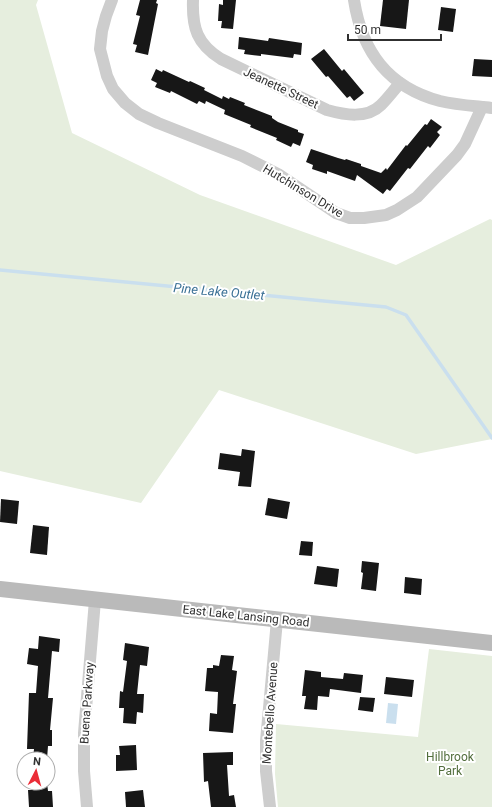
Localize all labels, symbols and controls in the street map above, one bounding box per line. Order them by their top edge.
scale bar [348,16,441,42]
text: 50 m [354,23,381,37]
street label: Jeanette Street [241,64,321,112]
street label: Hutchinson Drive [260,162,346,220]
water label: Pine Lake Outlet [173,280,266,303]
street label: East Lake Lansing Road [182,602,310,630]
street label: Buena Parkway [77,661,97,744]
street label: Montebello Avenue [259,662,281,764]
park label: Hillbrook Park [426,750,475,778]
north arrow [16,751,56,791]
text: N [32,755,42,768]

